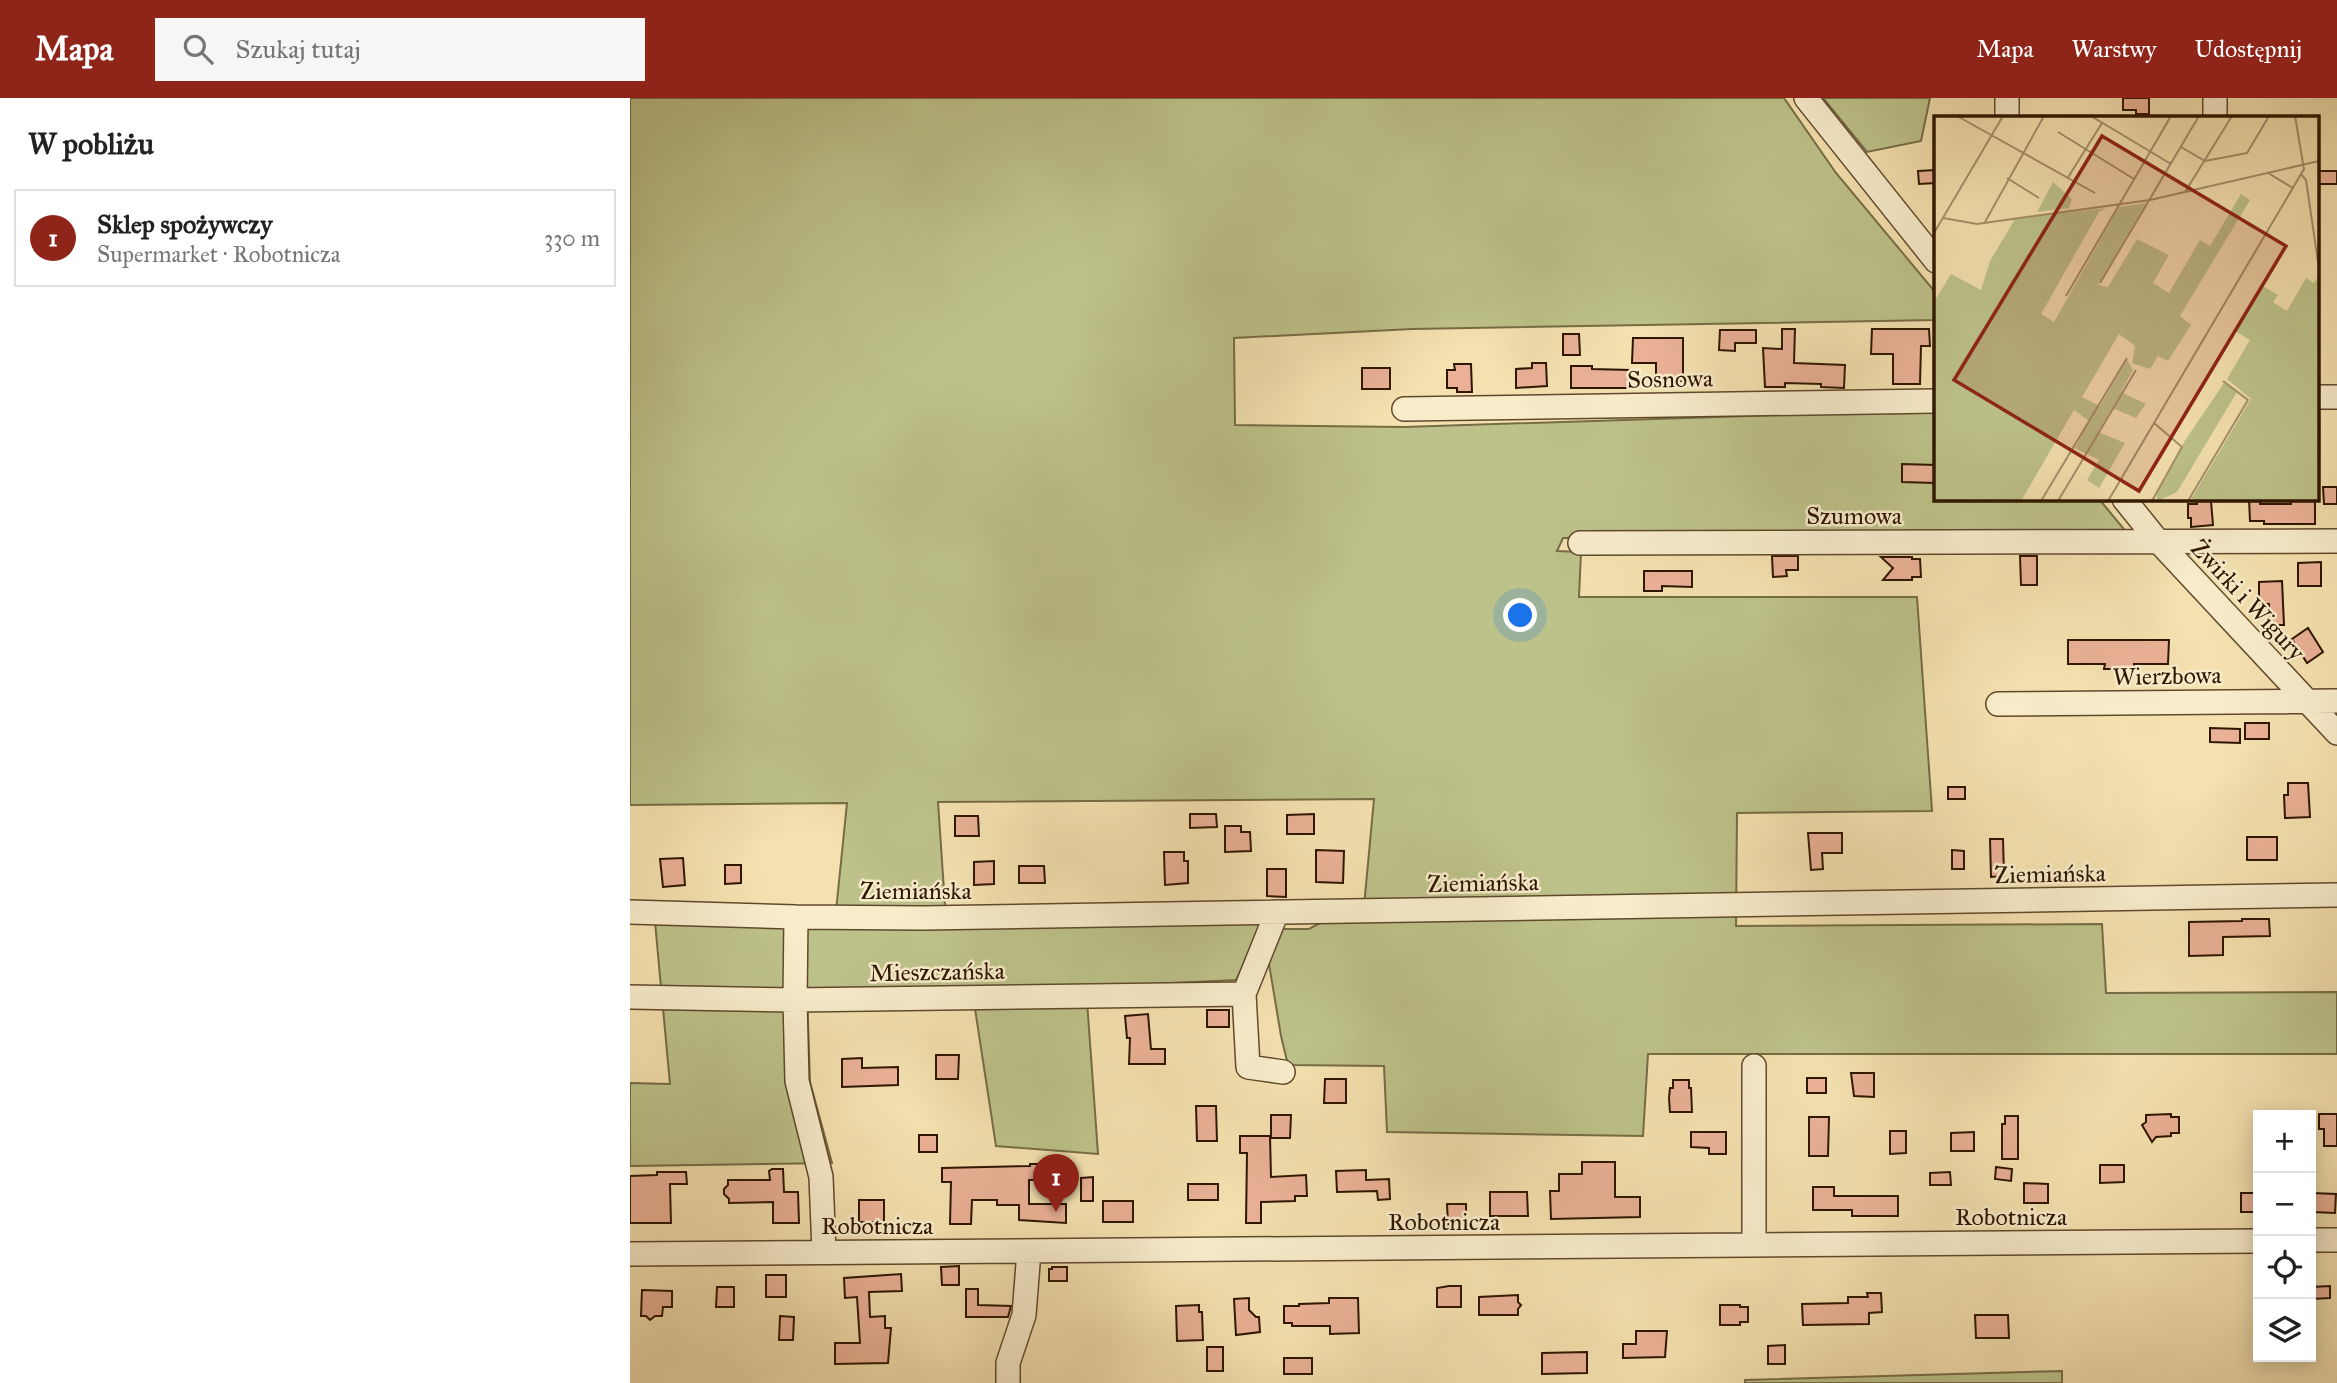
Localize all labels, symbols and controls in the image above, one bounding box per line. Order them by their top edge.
search box [155,18,645,81]
text: Mapa [35,29,113,69]
icon: search [179,30,217,68]
text: Szukaj tutaj [235,33,361,65]
text: Mapa [1977,34,2034,64]
text: Warstwy [2072,34,2157,64]
text: Udostępnij [2195,34,2302,64]
inset map [1934,116,2319,500]
text: W pobliżu [28,126,154,162]
text: Sklep spożywczy [97,208,272,240]
text: 1 [48,224,58,252]
text: 330 m [544,224,600,252]
text: Supermarket · Robotnicza [97,240,340,268]
street label: Sosnowa [1627,363,1714,395]
street label: Szumowa [1806,501,1903,531]
street label: Żwirki i Wigury [2184,533,2312,667]
your location [1503,598,1537,632]
street label: Wierzbowa [2112,660,2223,692]
street label: Ziemiańska [1994,858,2107,890]
street label: Ziemiańska [1427,867,1540,899]
street label: Ziemiańska [860,876,973,906]
street label: Mieszczańska [869,956,1006,988]
map controls [2253,1110,2316,1362]
button: + [2253,1110,2316,1173]
pin: 1 [1033,1154,1079,1212]
button: − [2253,1173,2316,1236]
street label: Robotnicza [1955,1202,2068,1232]
street label: Robotnicza [1388,1207,1501,1237]
street label: Robotnicza [821,1211,934,1241]
button: locate [2253,1236,2316,1299]
button: layers [2253,1299,2316,1362]

